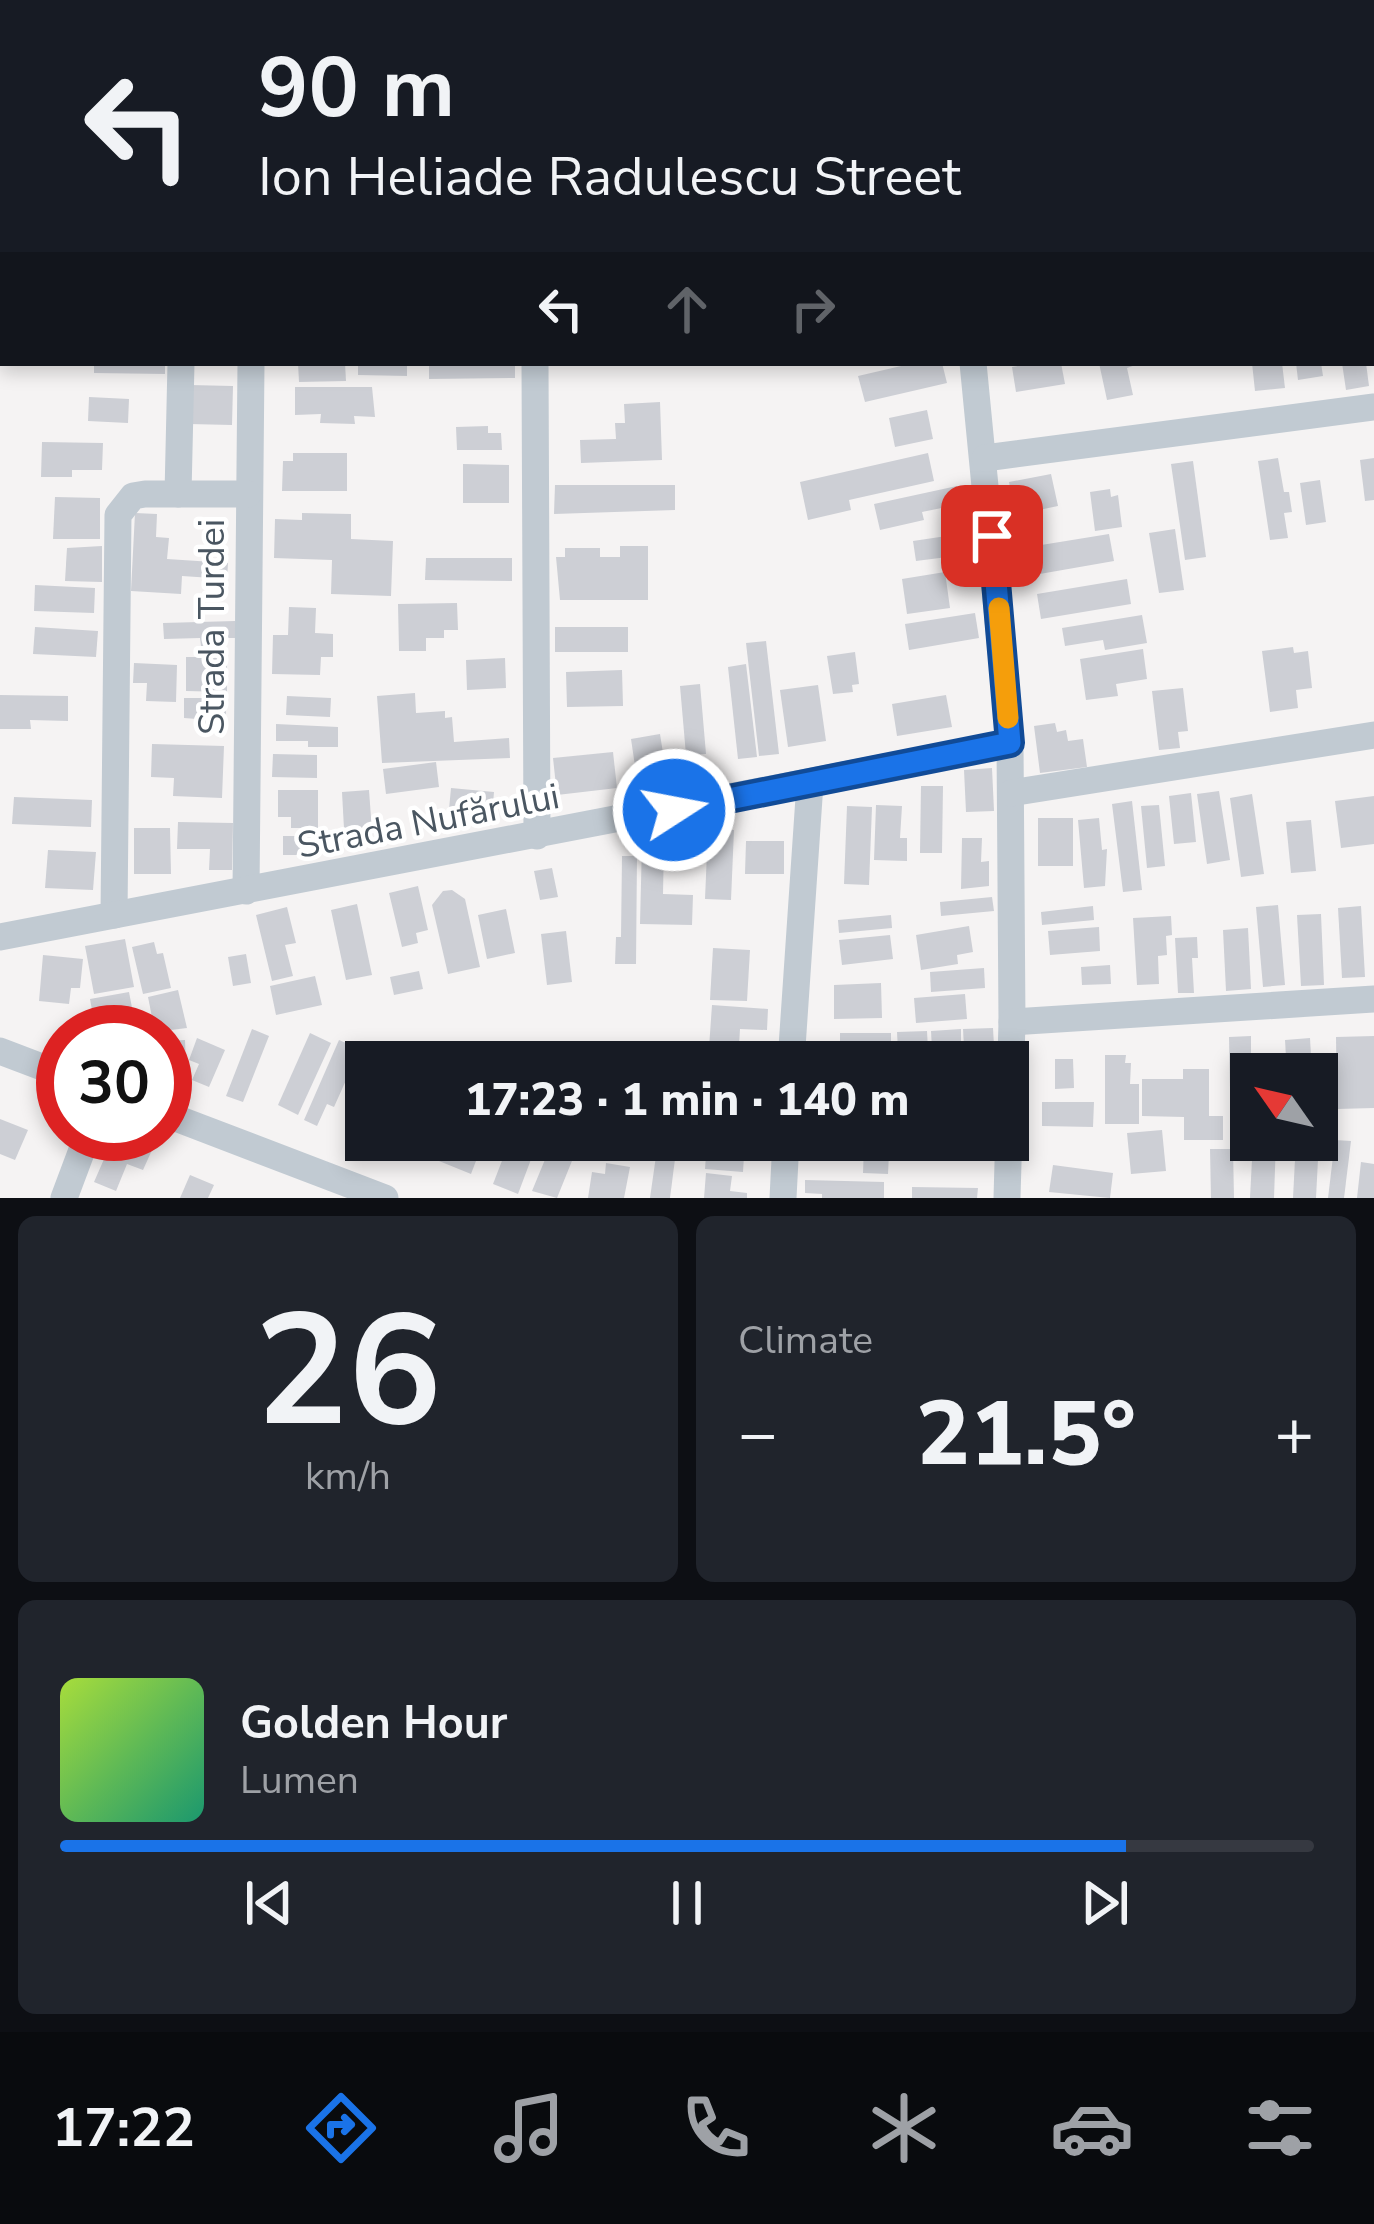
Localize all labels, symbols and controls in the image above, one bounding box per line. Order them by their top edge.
text: 90 m [258,31,455,146]
icon: left [60,48,216,204]
text: Ion Heliade Radulescu Street [258,140,961,214]
icon: left [528,276,594,342]
icon: ahead [654,276,720,342]
icon: right [780,276,846,342]
pin [941,485,1043,587]
icon: arrive [959,503,1025,569]
street label: Strada Turdei [188,519,237,735]
position arrow [611,747,737,873]
street label: Strada Nufărului [293,772,563,871]
speed limit sign: 30 [36,1005,192,1161]
north arrow [1230,1053,1338,1161]
map controls [1230,1053,1338,1161]
text: 17:23 · 1 min · 140 m [464,1070,910,1131]
text: 26 [254,1265,442,1478]
text: Climate [738,1314,873,1367]
text: 21.5° [916,1373,1136,1496]
text: − [738,1389,778,1479]
text: + [1274,1389,1314,1479]
text: km/h [305,1450,391,1503]
text: Golden Hour [240,1693,507,1754]
text: Lumen [240,1754,359,1807]
icon: previous [236,1870,302,1936]
icon: pause [654,1870,720,1936]
icon: next [1072,1870,1138,1936]
icon: directions [299,2086,383,2170]
icon: music [487,2086,571,2170]
icon: phone [674,2086,758,2170]
icon: climate [862,2086,946,2170]
icon: car [1050,2086,1134,2170]
icon: filters [1238,2086,1322,2170]
text: 17:22 [52,2091,195,2165]

